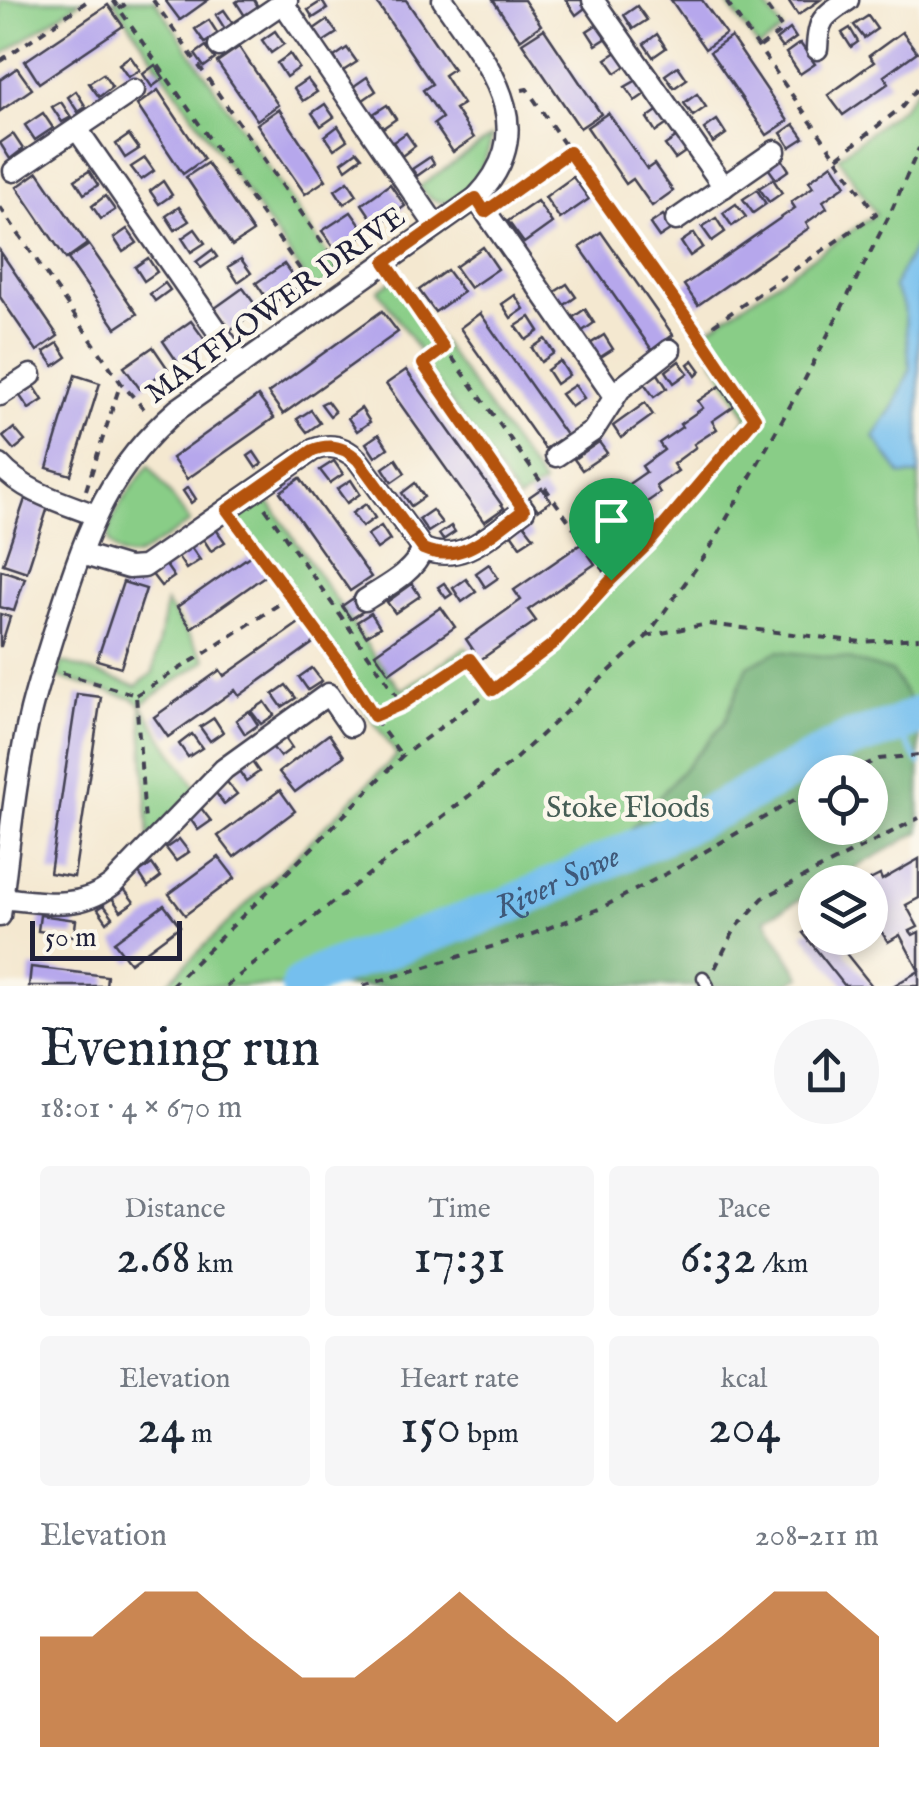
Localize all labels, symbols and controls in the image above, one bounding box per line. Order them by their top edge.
street label: MAYFLOWER DRIVE [139,199,413,413]
pin [569,478,654,581]
icon: arrive [584,493,639,548]
map controls [798,755,888,955]
button: locate [798,755,888,845]
park label: Stoke Floods [546,790,710,828]
water label: River Sowe [489,836,627,929]
button: layers [798,865,888,955]
scale bar [30,916,182,960]
text: 50 m [45,921,97,956]
text: Evening run [40,1015,320,1085]
button: share [774,1019,879,1124]
text: 18:01 · 4 × 670 m [40,1088,242,1129]
text: Distance [124,1192,225,1227]
text: Time [428,1192,491,1227]
text: Pace [718,1192,771,1227]
text: 2.68 [116,1227,191,1290]
text: 17:31 [413,1227,506,1290]
text: 6:32 [680,1227,756,1290]
text: km [191,1247,234,1282]
text: /km [756,1247,809,1282]
text: Elevation [119,1362,230,1397]
text: Heart rate [400,1362,519,1397]
text: kcal [721,1362,767,1397]
text: 24 [137,1397,185,1460]
text: 150 [400,1397,461,1460]
text: 204 [708,1397,780,1460]
text: m [185,1417,213,1452]
text: bpm [461,1417,519,1452]
text: Elevation [40,1516,167,1557]
text: 208–211 m [754,1516,879,1557]

